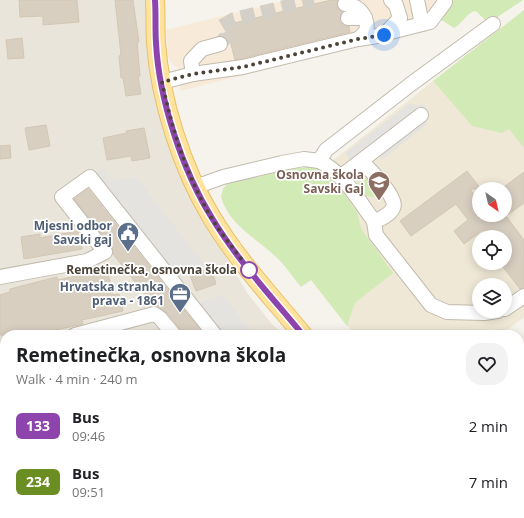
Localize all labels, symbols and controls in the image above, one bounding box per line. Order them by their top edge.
your location [374,25,394,45]
place label: Osnovna škola Savski Gaj [276,166,364,197]
school or university icon: Osnovna škola Savski Gaj [366,169,392,202]
north arrow [472,182,512,222]
map controls [472,182,512,318]
place label: Mjesni odbor Savski gaj [34,217,113,248]
public building icon: Mjesni odbor Savski gaj [115,220,141,253]
button: locate [472,230,512,270]
place label: Remetinečka, osnovna škola [66,261,237,278]
marker: Remetinečka, osnovna škola [240,261,258,279]
place label: Hrvatska stranka prava - 1861 [60,278,164,309]
button: layers [472,278,512,318]
office icon: Hrvatska stranka prava - 1861 [167,281,193,314]
text: Remetinečka, osnovna škola [16,342,286,368]
button: heart [466,343,508,385]
text: Walk · 4 min · 240 m [16,370,138,388]
text: Bus [72,407,99,427]
text: 133 [26,416,50,435]
text: 2 min [469,416,508,436]
text: 09:46 [72,427,105,445]
text: Bus [72,463,99,483]
text: 234 [26,472,50,491]
text: 7 min [469,472,508,492]
text: 09:51 [72,483,105,501]

